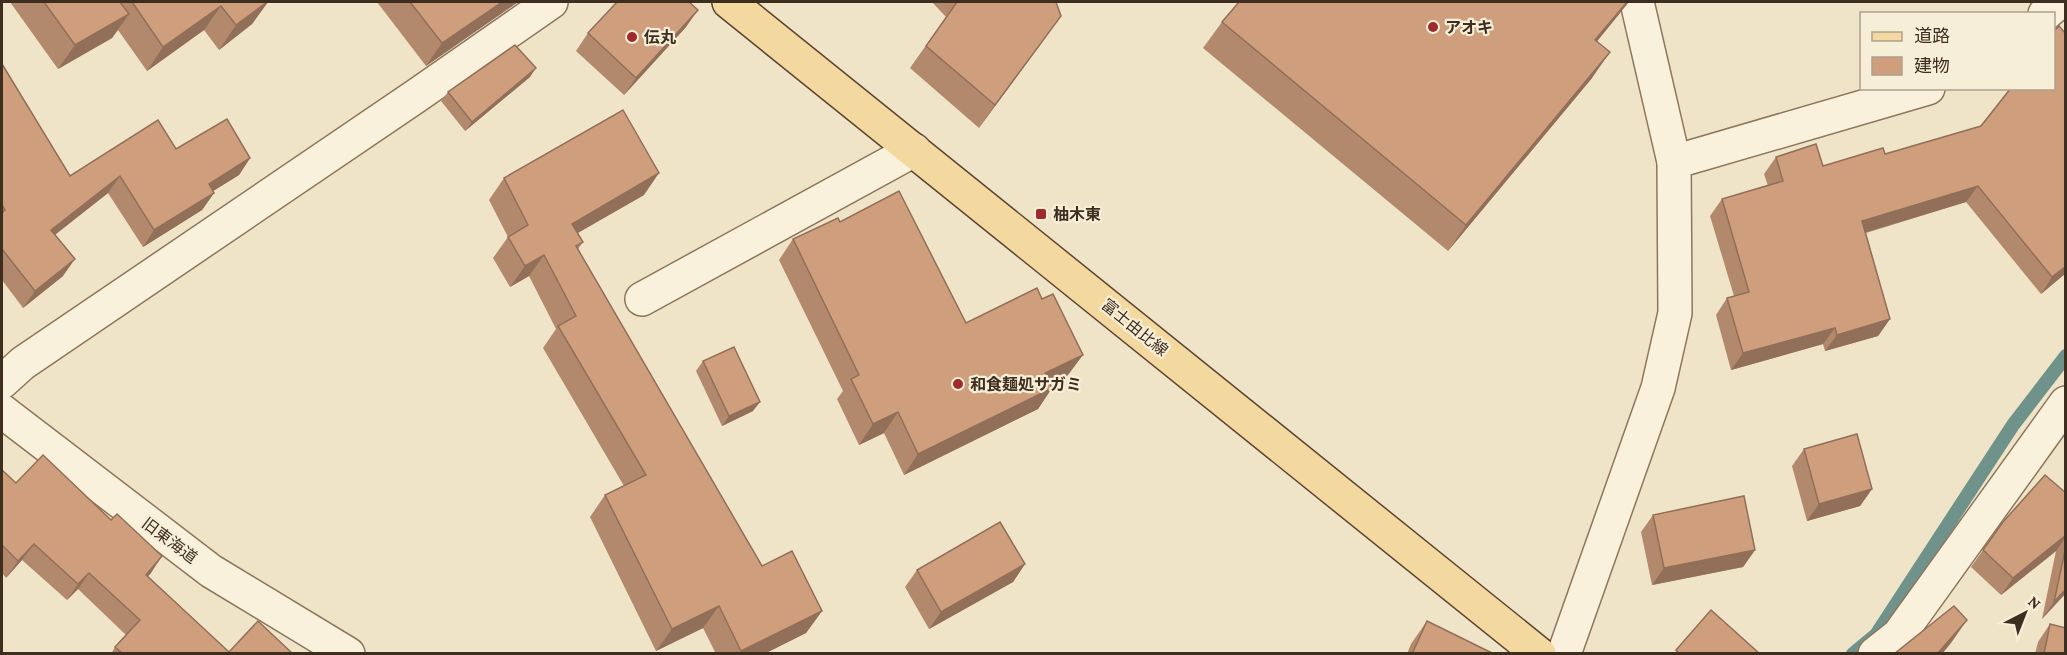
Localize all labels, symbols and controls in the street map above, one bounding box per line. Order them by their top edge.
legend [1860,12,2055,90]
place label: アオキ [1445,19,1493,36]
marker: アオキ [1426,20,1440,34]
text: 道路 [1914,26,1950,46]
place label: 伝丸 [643,29,676,46]
marker: 伝丸 [625,30,639,44]
text: 建物 [1914,56,1950,76]
place label: 柚木東 [1053,205,1101,223]
marker: 柚木東 [1034,207,1048,221]
street label: 富士由比線 [1098,296,1171,359]
place label: 和食麺処サガミ [970,376,1082,393]
marker: 和食麺処サガミ [951,377,965,391]
street label: 旧東海道 [139,514,200,566]
north arrow [1995,583,2055,643]
text: N [2025,592,2045,612]

